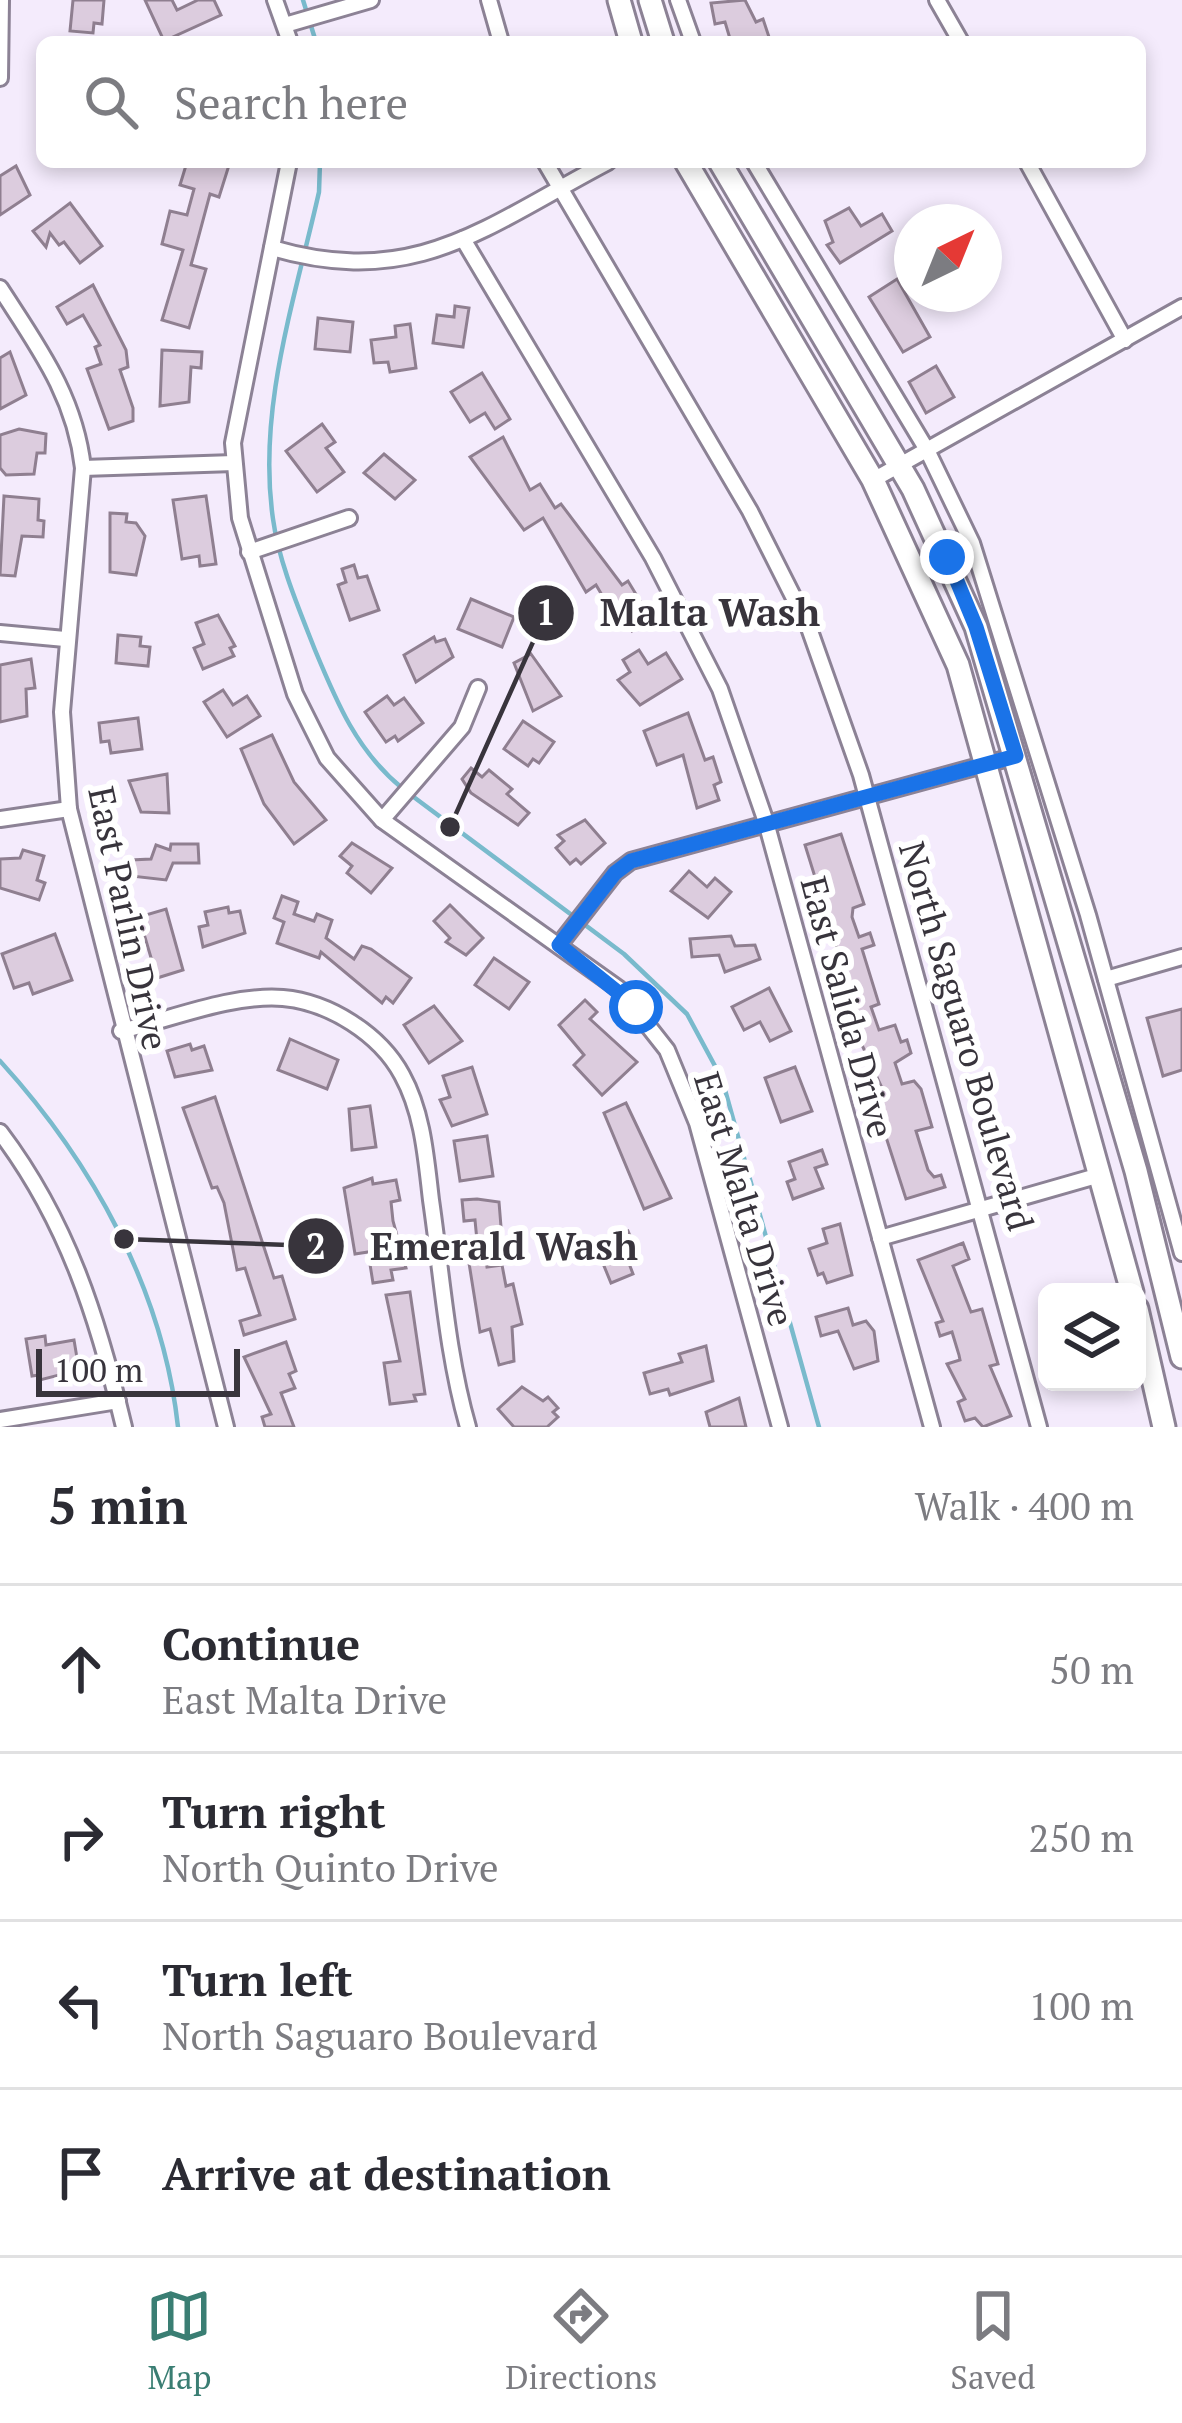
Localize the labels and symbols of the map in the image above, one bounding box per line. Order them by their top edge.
north arrow [894,204,1002,312]
route end [920,530,974,584]
callout: Malta Wash [516,575,845,650]
text: Malta Wash [600,585,820,637]
text: 1 [536,588,556,635]
street label: East Parlin Drive [78,782,180,1054]
street label: North Saguaro Boulevard [889,836,1045,1236]
street label: East Salida Drive [791,871,905,1143]
route start [609,980,663,1034]
street label: East Malta Drive [684,1066,806,1332]
callout: Emerald Wash [286,1209,662,1284]
text: Emerald Wash [370,1219,638,1271]
text: 2 [306,1222,326,1269]
scale bar [36,1343,240,1396]

